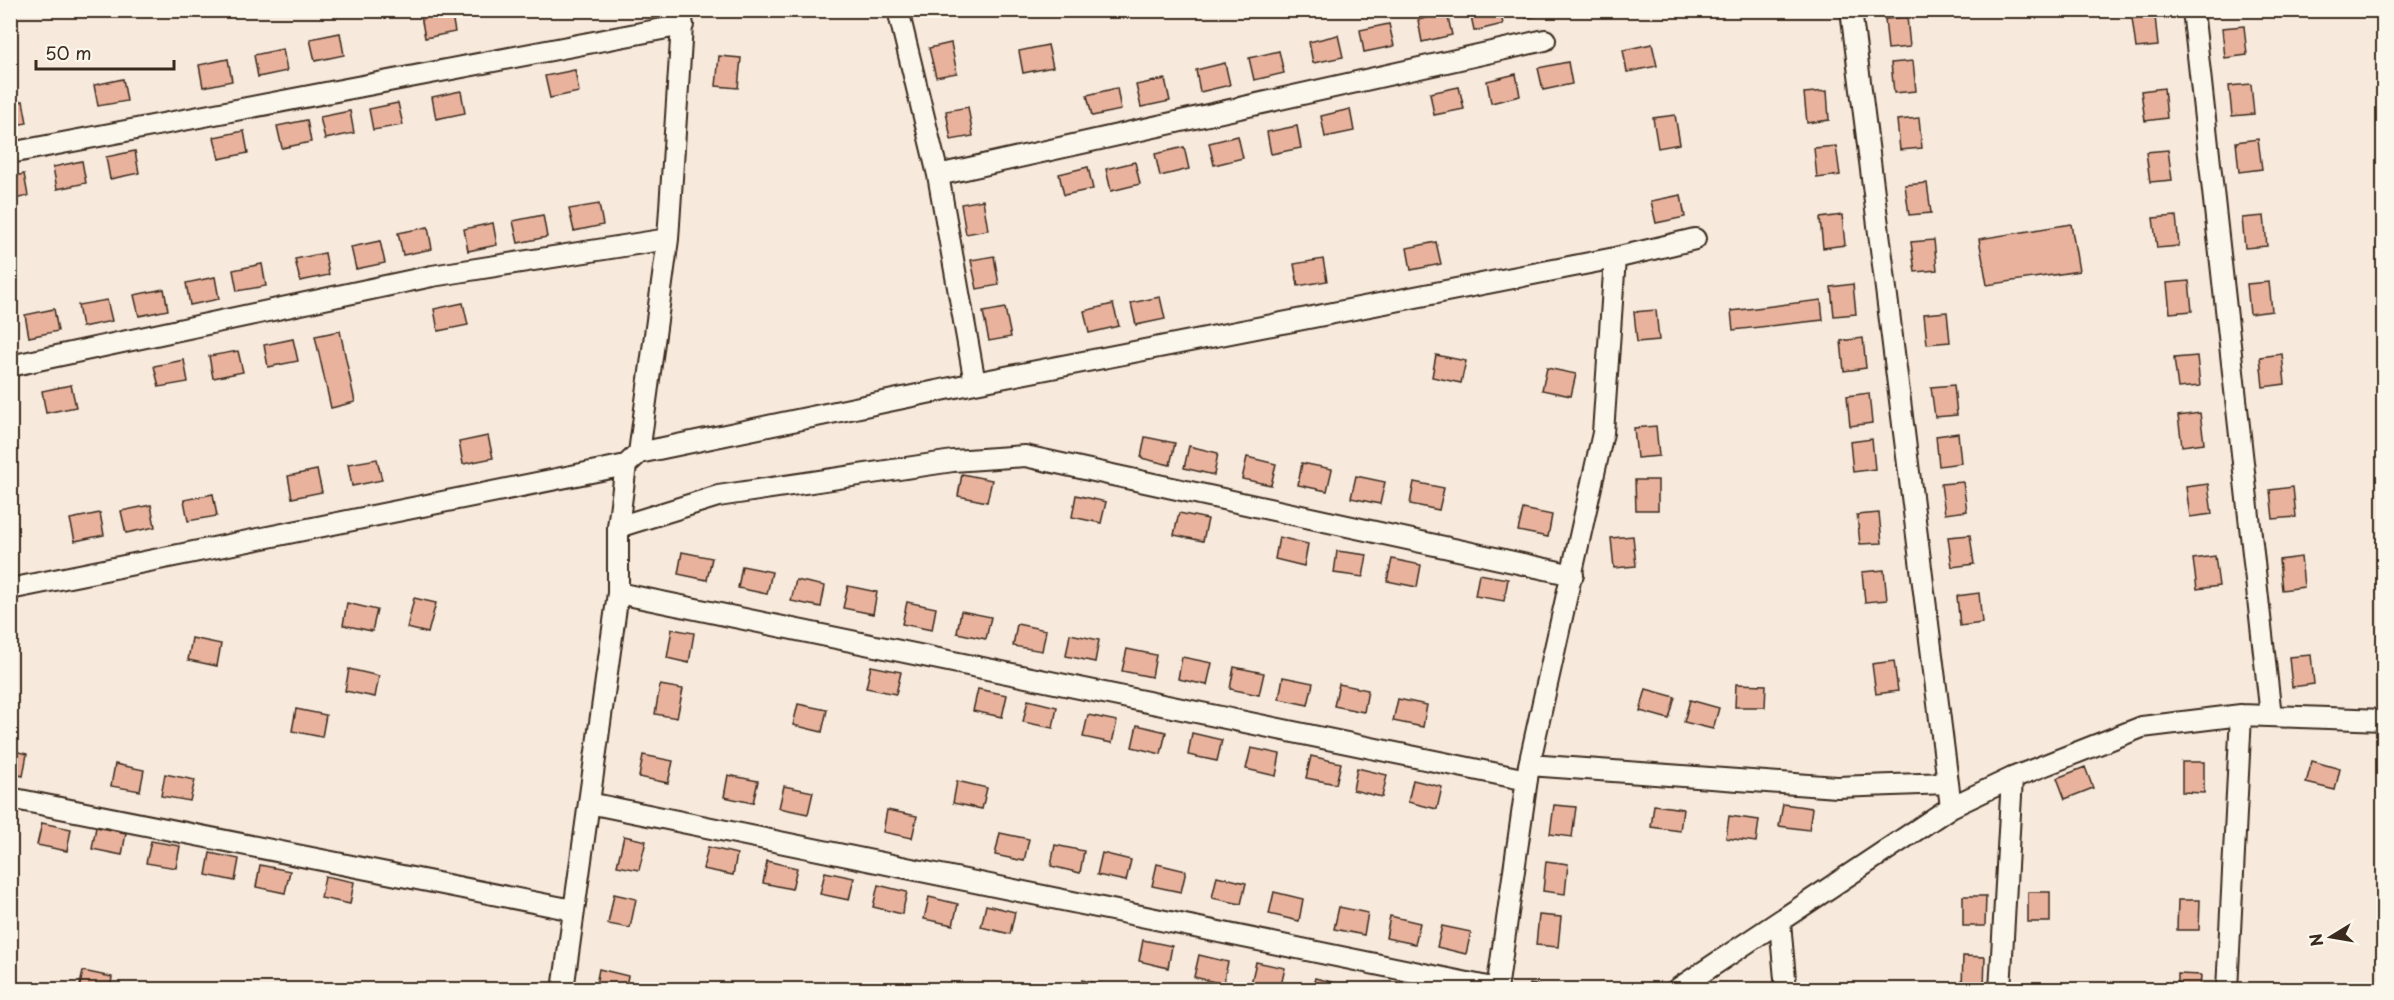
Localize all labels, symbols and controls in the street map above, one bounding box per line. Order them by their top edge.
scale bar [36,33,174,71]
text: 50 m [45,39,92,66]
north arrow [2301,907,2361,967]
text: N [2302,932,2328,949]

